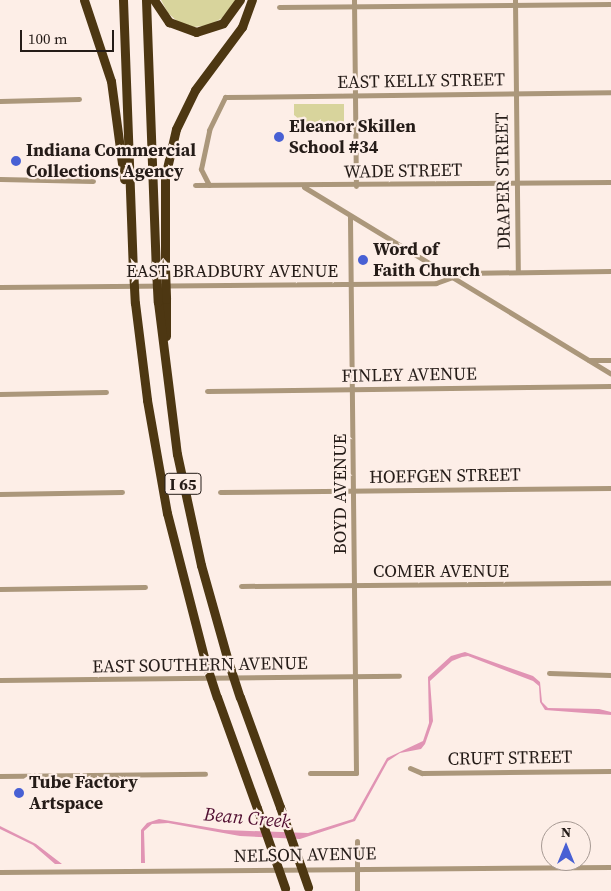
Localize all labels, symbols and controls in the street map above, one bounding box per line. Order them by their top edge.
scale bar [22,20,116,52]
text: 100 m [28,28,68,49]
street label: EAST KELLY STREET [336,69,506,93]
street label: DRAPER STREET [491,112,515,250]
place label: Eleanor Skillen School #34 [289,116,416,158]
marker: Eleanor Skillen School #34 [273,131,285,143]
place label: Indiana Commercial Collections Agency [26,140,196,182]
marker: Indiana Commercial Collections Agency [10,155,22,167]
street label: WADE STREET [344,159,462,183]
place label: Word of Faith Church [373,239,480,282]
marker: Word of Faith Church [357,254,369,266]
street label: EAST BRADBURY AVENUE [125,260,339,282]
street label: FINLEY AVENUE [341,363,477,387]
street label: BOYD AVENUE [329,434,351,554]
street label: HOEFGEN STREET [369,464,521,488]
road number: I 65 [164,470,202,498]
street label: COMER AVENUE [373,560,509,582]
street label: EAST SOUTHERN AVENUE [92,652,308,678]
street label: CRUFT STREET [447,746,573,770]
place label: Tube Factory Artspace [29,772,138,814]
marker: Tube Factory Artspace [13,787,25,799]
water label: Bean Creek [203,803,291,833]
north arrow [541,821,591,871]
text: N [561,822,571,842]
street label: NELSON AVENUE [233,843,377,867]

